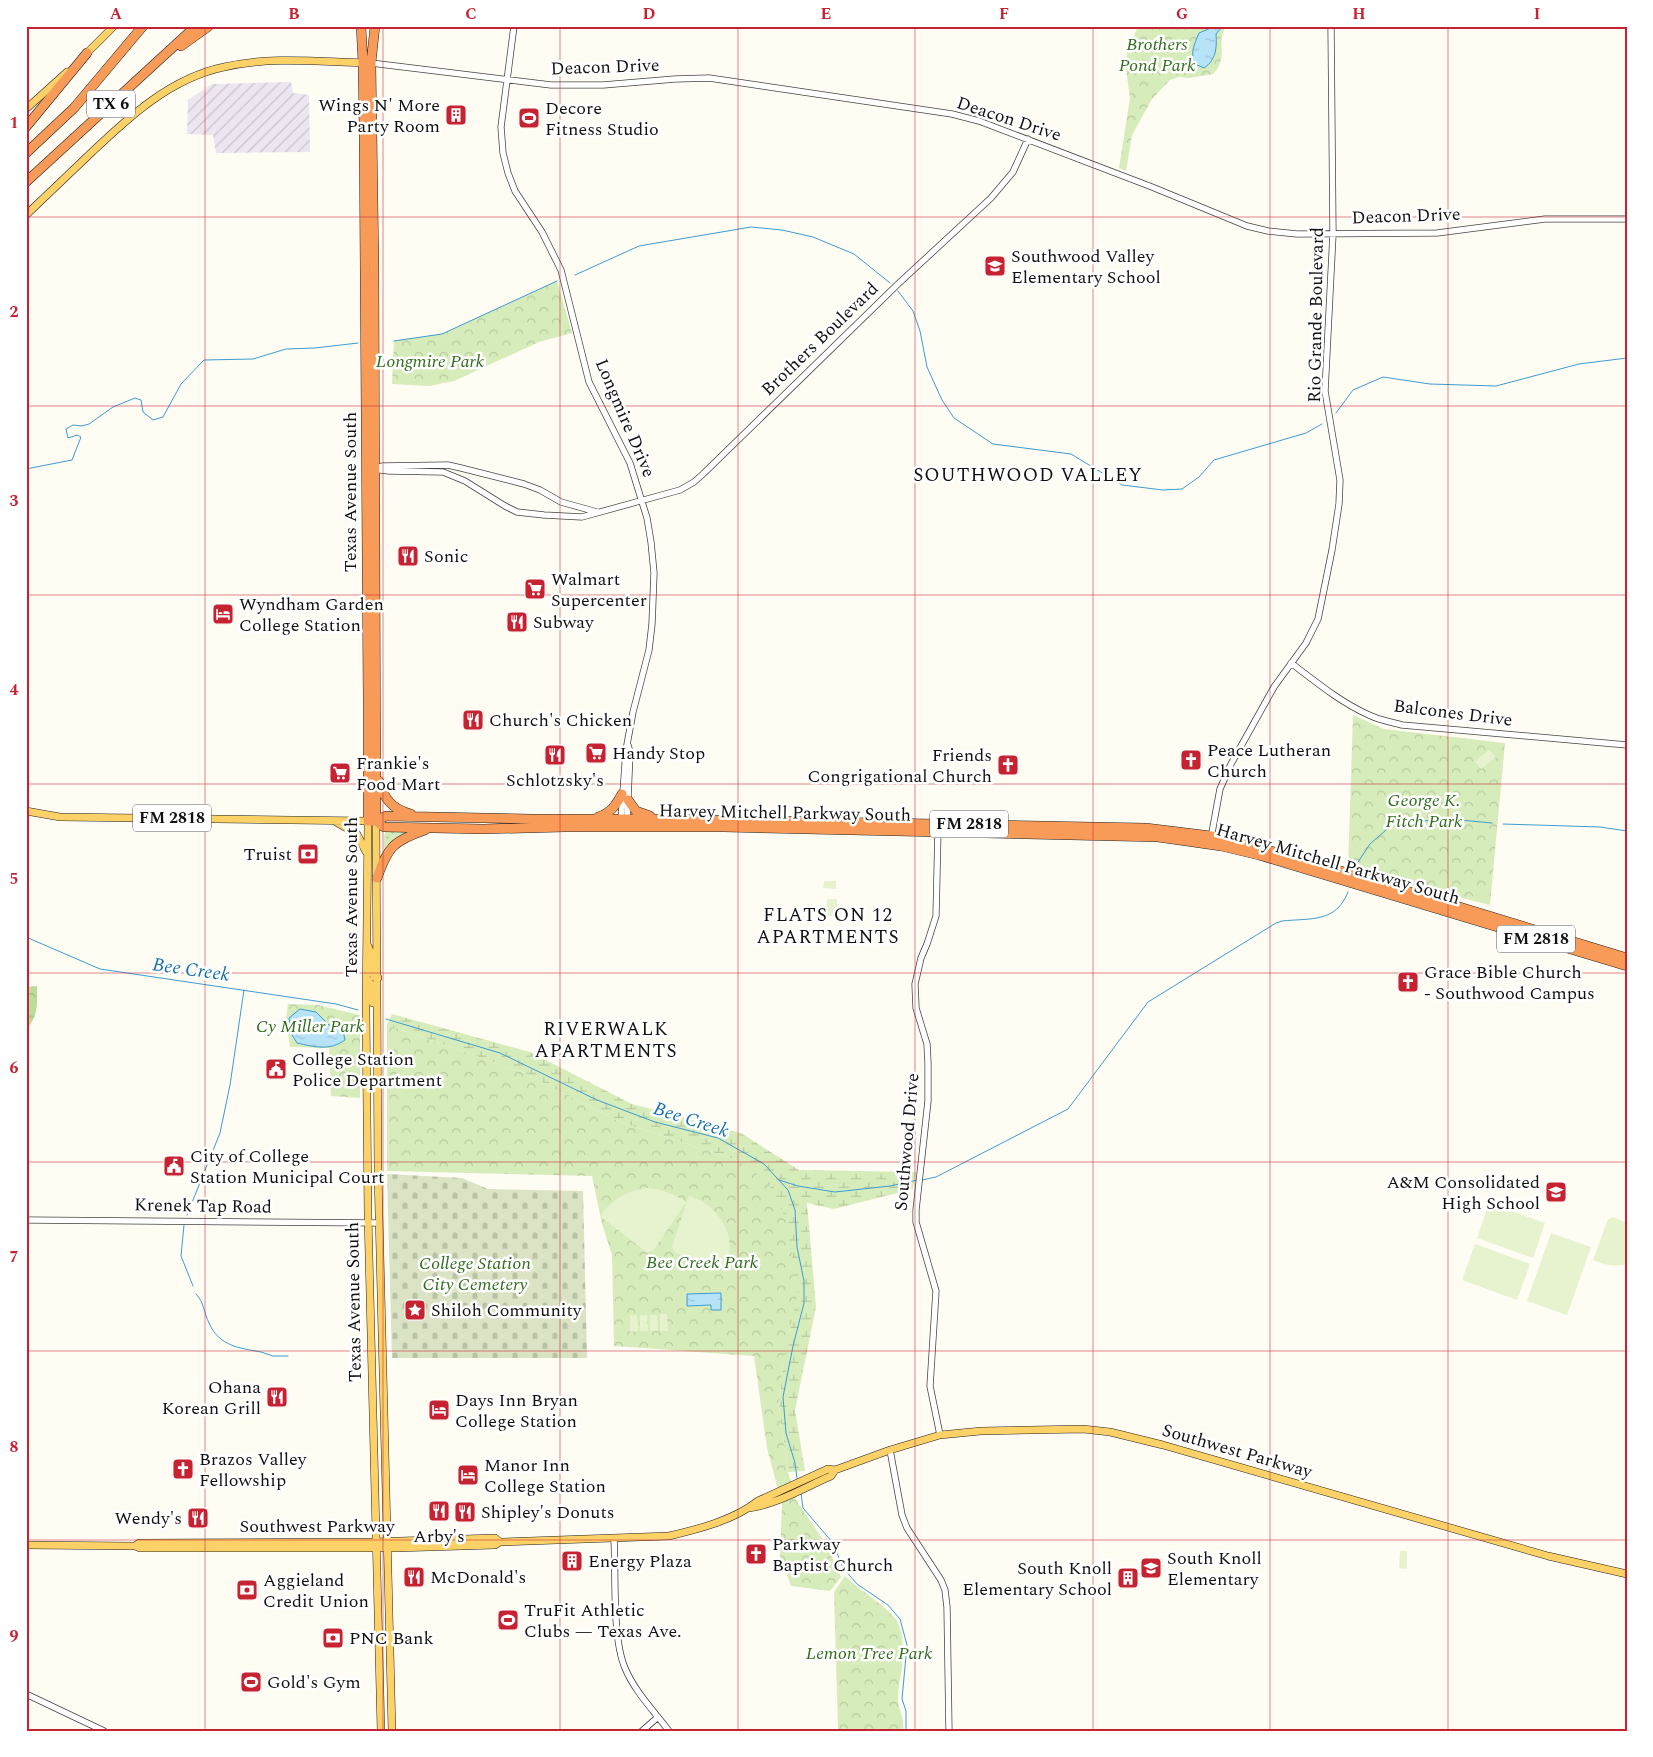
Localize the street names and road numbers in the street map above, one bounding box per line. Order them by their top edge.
street label: Deacon Drive [550,52,660,82]
street label: Deacon Drive [953,89,1065,149]
road number: TX 6 [87,90,135,118]
street label: Deacon Drive [1351,201,1461,231]
street label: Rio Grande Boulevard [1301,227,1331,403]
street label: Brothers Boulevard [755,276,885,402]
street label: Longmire Drive [588,354,662,482]
street label: Texas Avenue South [337,412,364,572]
street label: Balcones Drive [1392,692,1514,734]
street label: Harvey Mitchell Parkway South [659,797,911,829]
road number: FM 2818 [133,804,211,831]
road number: FM 2818 [930,811,1008,838]
street label: Harvey Mitchell Parkway South [1213,816,1463,912]
street label: Texas Avenue South [338,817,365,977]
road number: FM 2818 [1497,926,1575,952]
street label: Southwood Drive [888,1072,926,1212]
street label: Krenek Tap Road [134,1191,272,1221]
street label: Texas Avenue South [339,1222,369,1382]
street label: Southwest Parkway [1159,1417,1317,1486]
street label: Southwest Parkway [239,1513,396,1540]

